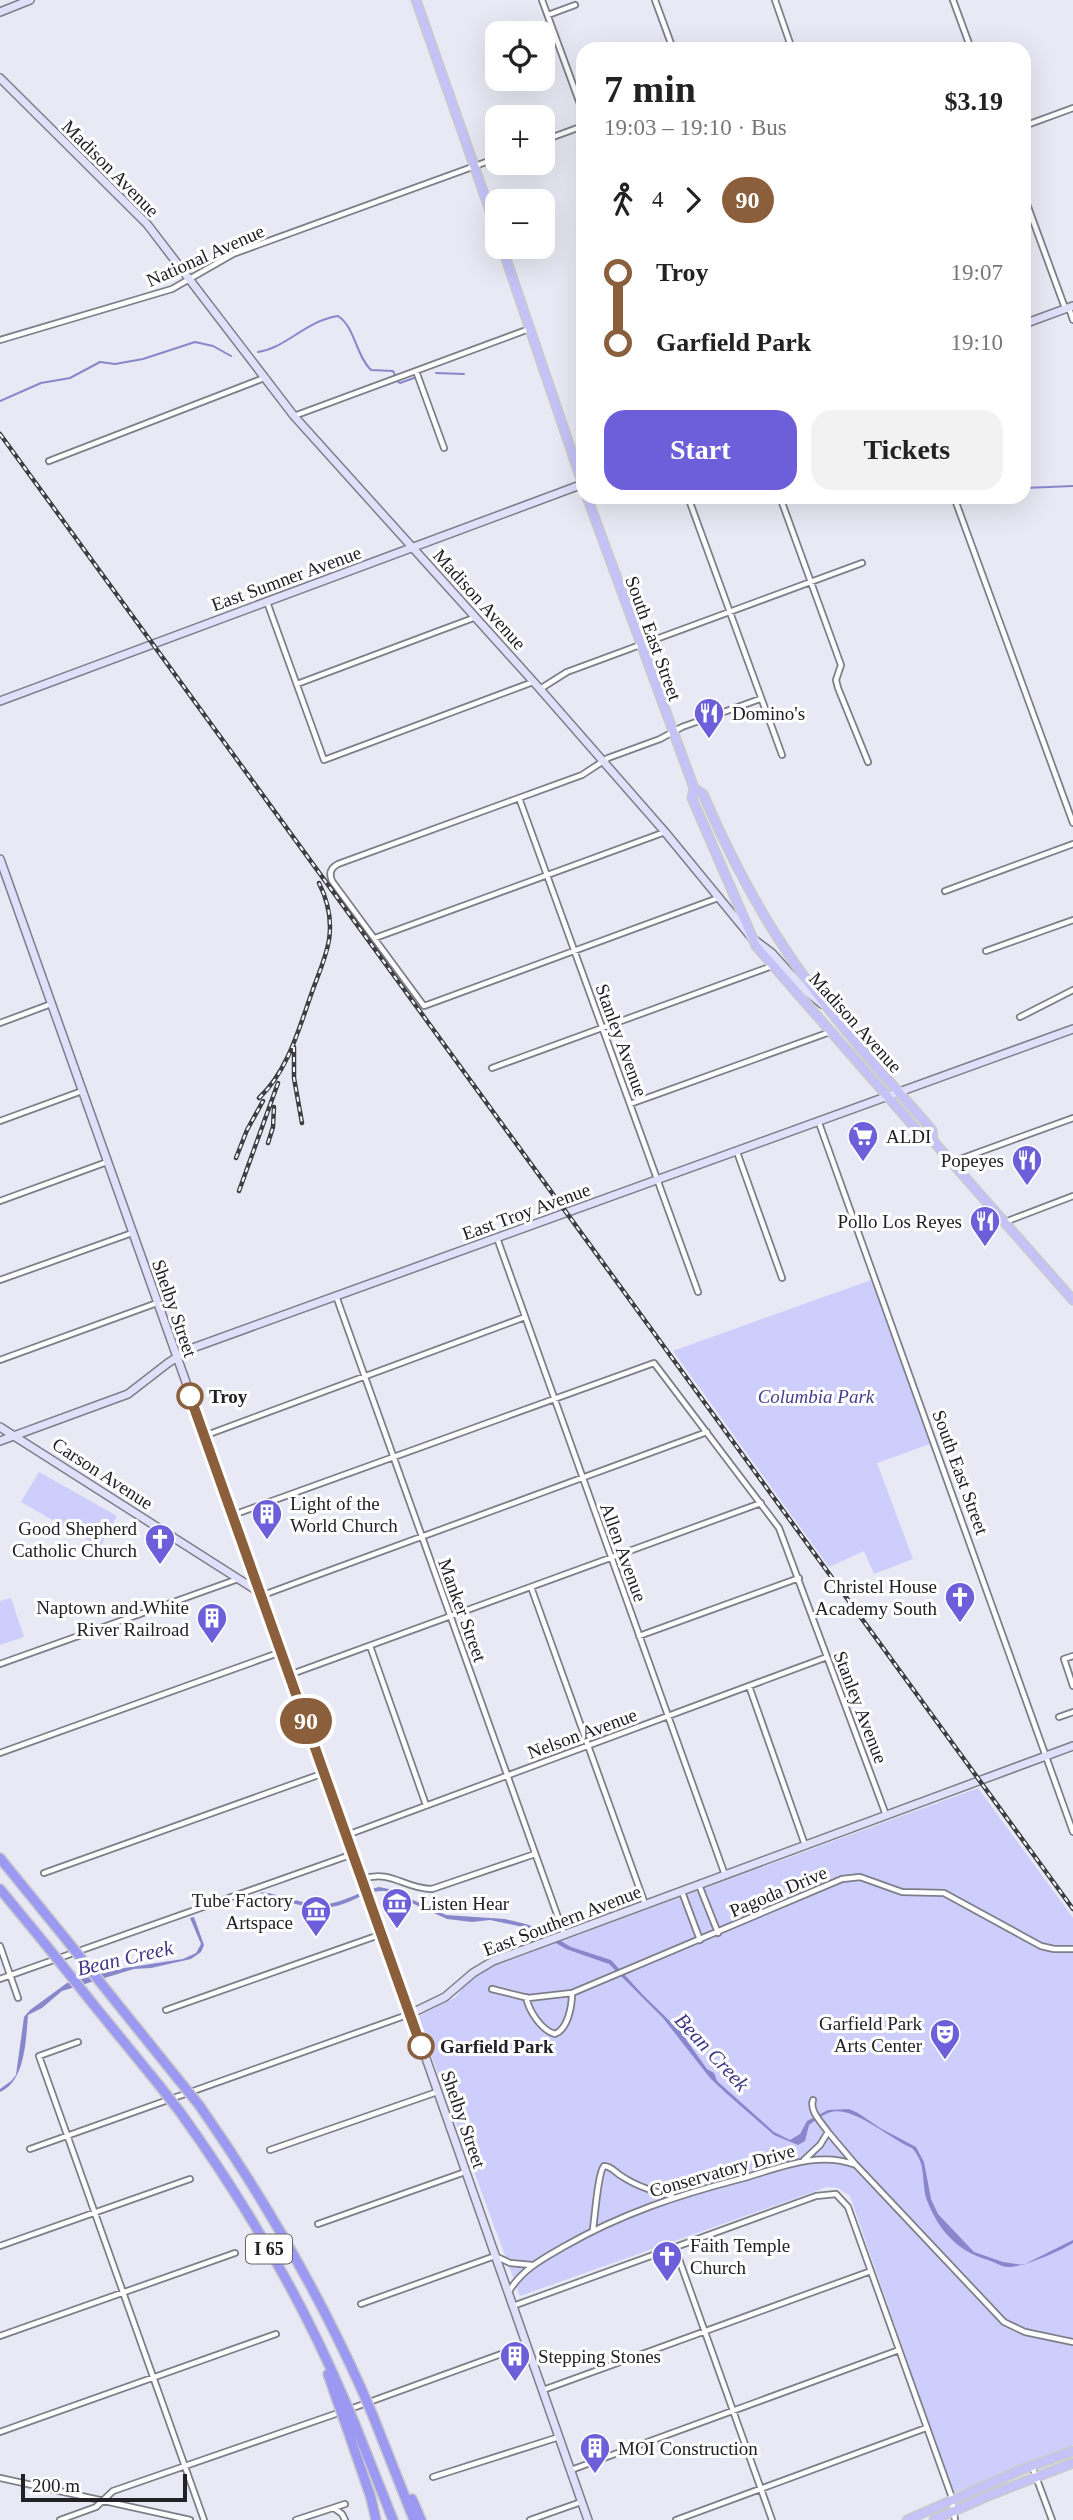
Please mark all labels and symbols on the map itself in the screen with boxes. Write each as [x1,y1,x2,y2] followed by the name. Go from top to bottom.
[58,116,163,221] street label: Madison Avenue
[143,220,267,291] street label: National Avenue
[208,542,364,615] street label: East Sumner Avenue
[429,545,530,654] street label: Madison Avenue
[621,573,686,704] street label: South East Street
[692,696,726,740] restaurant icon: Domino's
[732,703,805,724] place label: Domino's
[805,968,906,1077] street label: Madison Avenue
[591,981,652,1099] street label: Stanley Avenue
[846,1119,880,1163] supermarket icon: ALDI
[886,1126,931,1147] place label: ALDI
[1010,1143,1044,1187] restaurant icon: Popeyes
[941,1150,1004,1171] place label: Popeyes
[459,1179,593,1244] street label: East Troy Avenue
[968,1204,1002,1248] restaurant icon: Pollo Los Reyes
[837,1211,962,1232] place label: Pollo Los Reyes
[148,1257,201,1360] street label: Shelby Street
[177,1383,203,1409] marker: Troy
[209,1386,248,1407] place label: Troy
[758,1386,875,1407] park label: Columbia Park
[928,1407,993,1538] street label: South East Street
[49,1433,157,1514] street label: Carson Avenue
[290,1493,398,1536] place label: Light of the World Church
[250,1497,284,1541] building icon: Light of the World Church
[596,1500,651,1604] street label: Allen Avenue
[12,1518,137,1561] place label: Good Shepherd Catholic Church
[143,1522,177,1566] church icon: Good Shepherd Catholic Church
[434,1556,491,1665] street label: Manker Street
[815,1576,937,1619] place label: Christel House Academy South
[943,1580,977,1624] church icon: Christel House Academy South
[36,1597,189,1640] place label: Naptown and White River Railroad
[195,1601,229,1645] building icon: Naptown and White River Railroad
[830,1648,892,1766] street label: Stanley Avenue
[274,1698,338,1744] line badge: 90
[524,1704,640,1763] street label: Nelson Avenue
[726,1861,830,1921] street label: Pagoda Drive
[480,1881,644,1960] street label: East Southern Avenue
[380,1886,414,1930] museum icon: Listen Hear
[192,1890,293,1933] place label: Tube Factory Artspace
[420,1893,510,1914] place label: Listen Hear
[299,1894,333,1938] museum icon: Tube Factory Artspace
[75,1935,176,1981] water label: Bean Creek
[670,2008,755,2096] water label: Bean Creek
[819,2013,923,2056] place label: Garfield Park Arts Center
[928,2017,962,2061] theatre icon: Garfield Park Arts Center
[408,2033,434,2059] marker: Garfield Park
[440,2036,554,2057] place label: Garfield Park
[437,2068,490,2171] street label: Shelby Street
[647,2140,797,2201] street label: Conservatory Drive
[246,2234,292,2264] road number: I 65
[690,2235,790,2278] place label: Faith Temple Church
[650,2239,684,2283] church icon: Faith Temple Church
[498,2339,532,2383] building icon: Stepping Stones
[538,2346,661,2367] place label: Stepping Stones
[578,2431,612,2475] building icon: MOI Construction
[618,2438,758,2459] place label: MOI Construction
[21,2471,187,2503] scale bar

